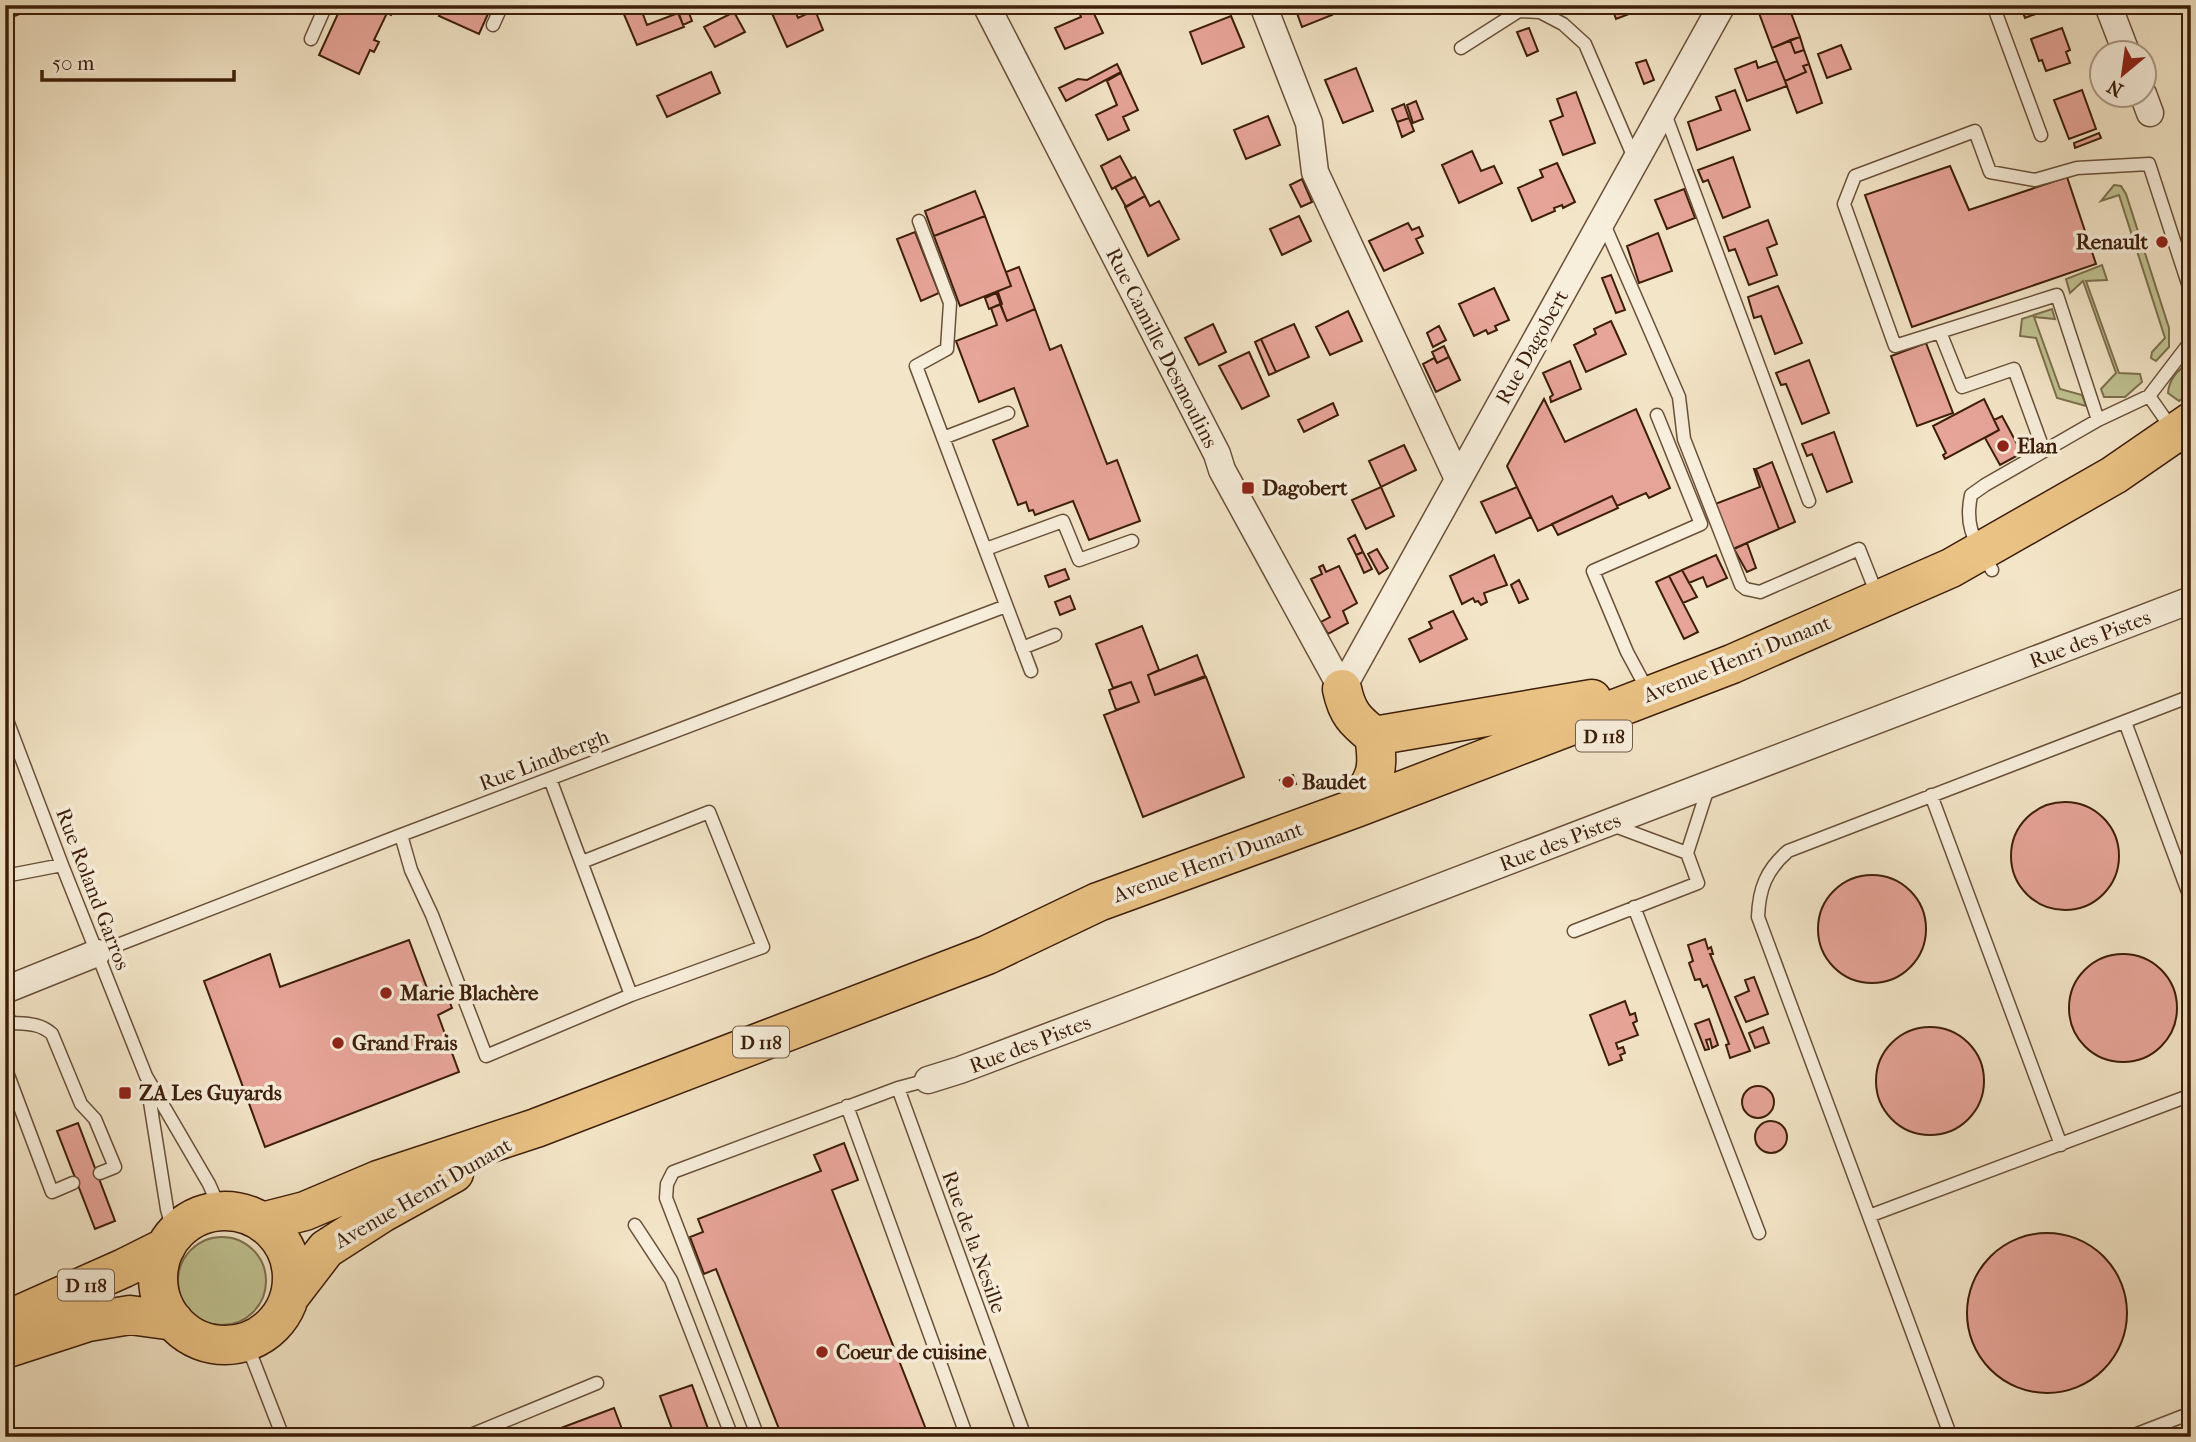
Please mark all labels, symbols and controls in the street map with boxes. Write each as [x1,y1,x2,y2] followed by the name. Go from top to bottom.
[42,38,234,82] scale bar
[2088,38,2158,108] north arrow
[52,51,95,75] text: 50 m
[2103,75,2127,101] text: N
[2076,230,2148,254] place label: Renault
[2154,234,2170,250] marker: Renault
[1101,244,1223,452] street label: Rue Camille Desmoulins
[1491,285,1574,408] street label: Rue Dagobert
[2017,434,2058,458] place label: Elan
[1995,438,2011,454] marker: Elan
[1262,476,1348,500] place label: Dagobert
[1240,480,1256,496] marker: Dagobert
[2026,605,2154,673] street label: Rue des Pistes
[1639,610,1835,708] street label: Avenue Henri Dunant
[1576,720,1632,751] road number: D 118
[476,724,613,796] street label: Rue Lindbergh
[1302,770,1367,794] place label: Baudet
[1280,774,1296,790] marker: Baudet
[51,805,135,973] street label: Rue Roland Garros
[1496,808,1624,876] street label: Rue des Pistes
[1109,816,1307,908] street label: Avenue Henri Dunant
[399,981,539,1005] place label: Marie Blachère
[378,985,394,1001] marker: Marie Blachère
[966,1010,1094,1078] street label: Rue des Pistes
[733,1026,789,1058] road number: D 118
[352,1031,458,1055] place label: Grand Frais
[330,1035,346,1051] marker: Grand Frais
[139,1081,282,1105] place label: ZA Les Guyards
[117,1085,133,1101] marker: ZA Les Guyards
[329,1132,516,1254] street label: Avenue Henri Dunant
[937,1168,1011,1316] street label: Rue de la Nesille
[58,1270,114,1301] road number: D 118
[836,1340,987,1364] place label: Coeur de cuisine
[814,1344,830,1360] marker: Coeur de cuisine

